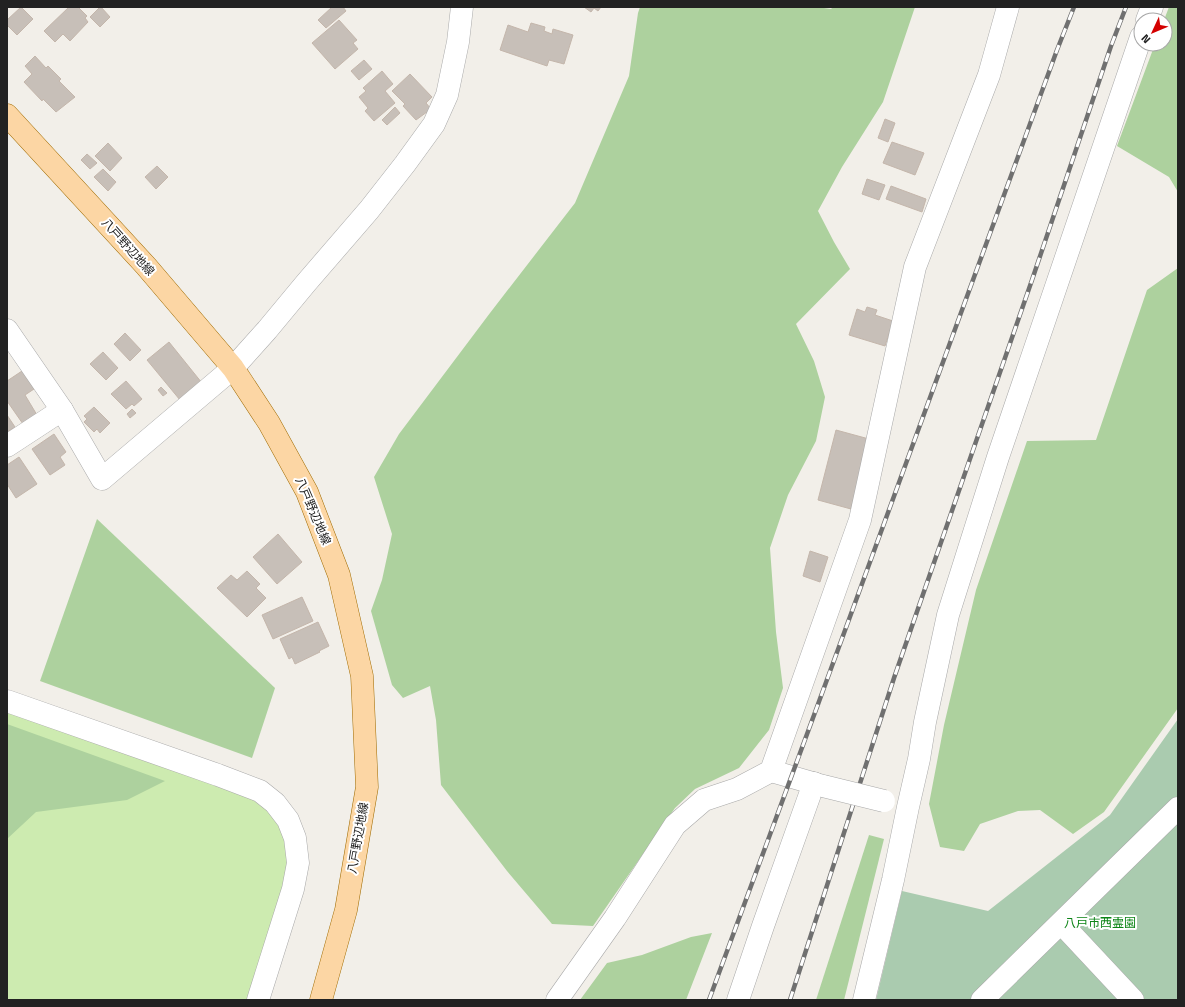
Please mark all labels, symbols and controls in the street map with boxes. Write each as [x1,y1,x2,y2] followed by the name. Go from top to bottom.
[1133,12,1173,52] north arrow
[1137,31,1154,47] text: N
[97,214,160,280] street label: 八戸野辺地線
[291,474,336,548] street label: 八戸野辺地線
[342,801,373,875] street label: 八戸野辺地線
[1064,913,1136,932] park label: 八戸市西霊園

